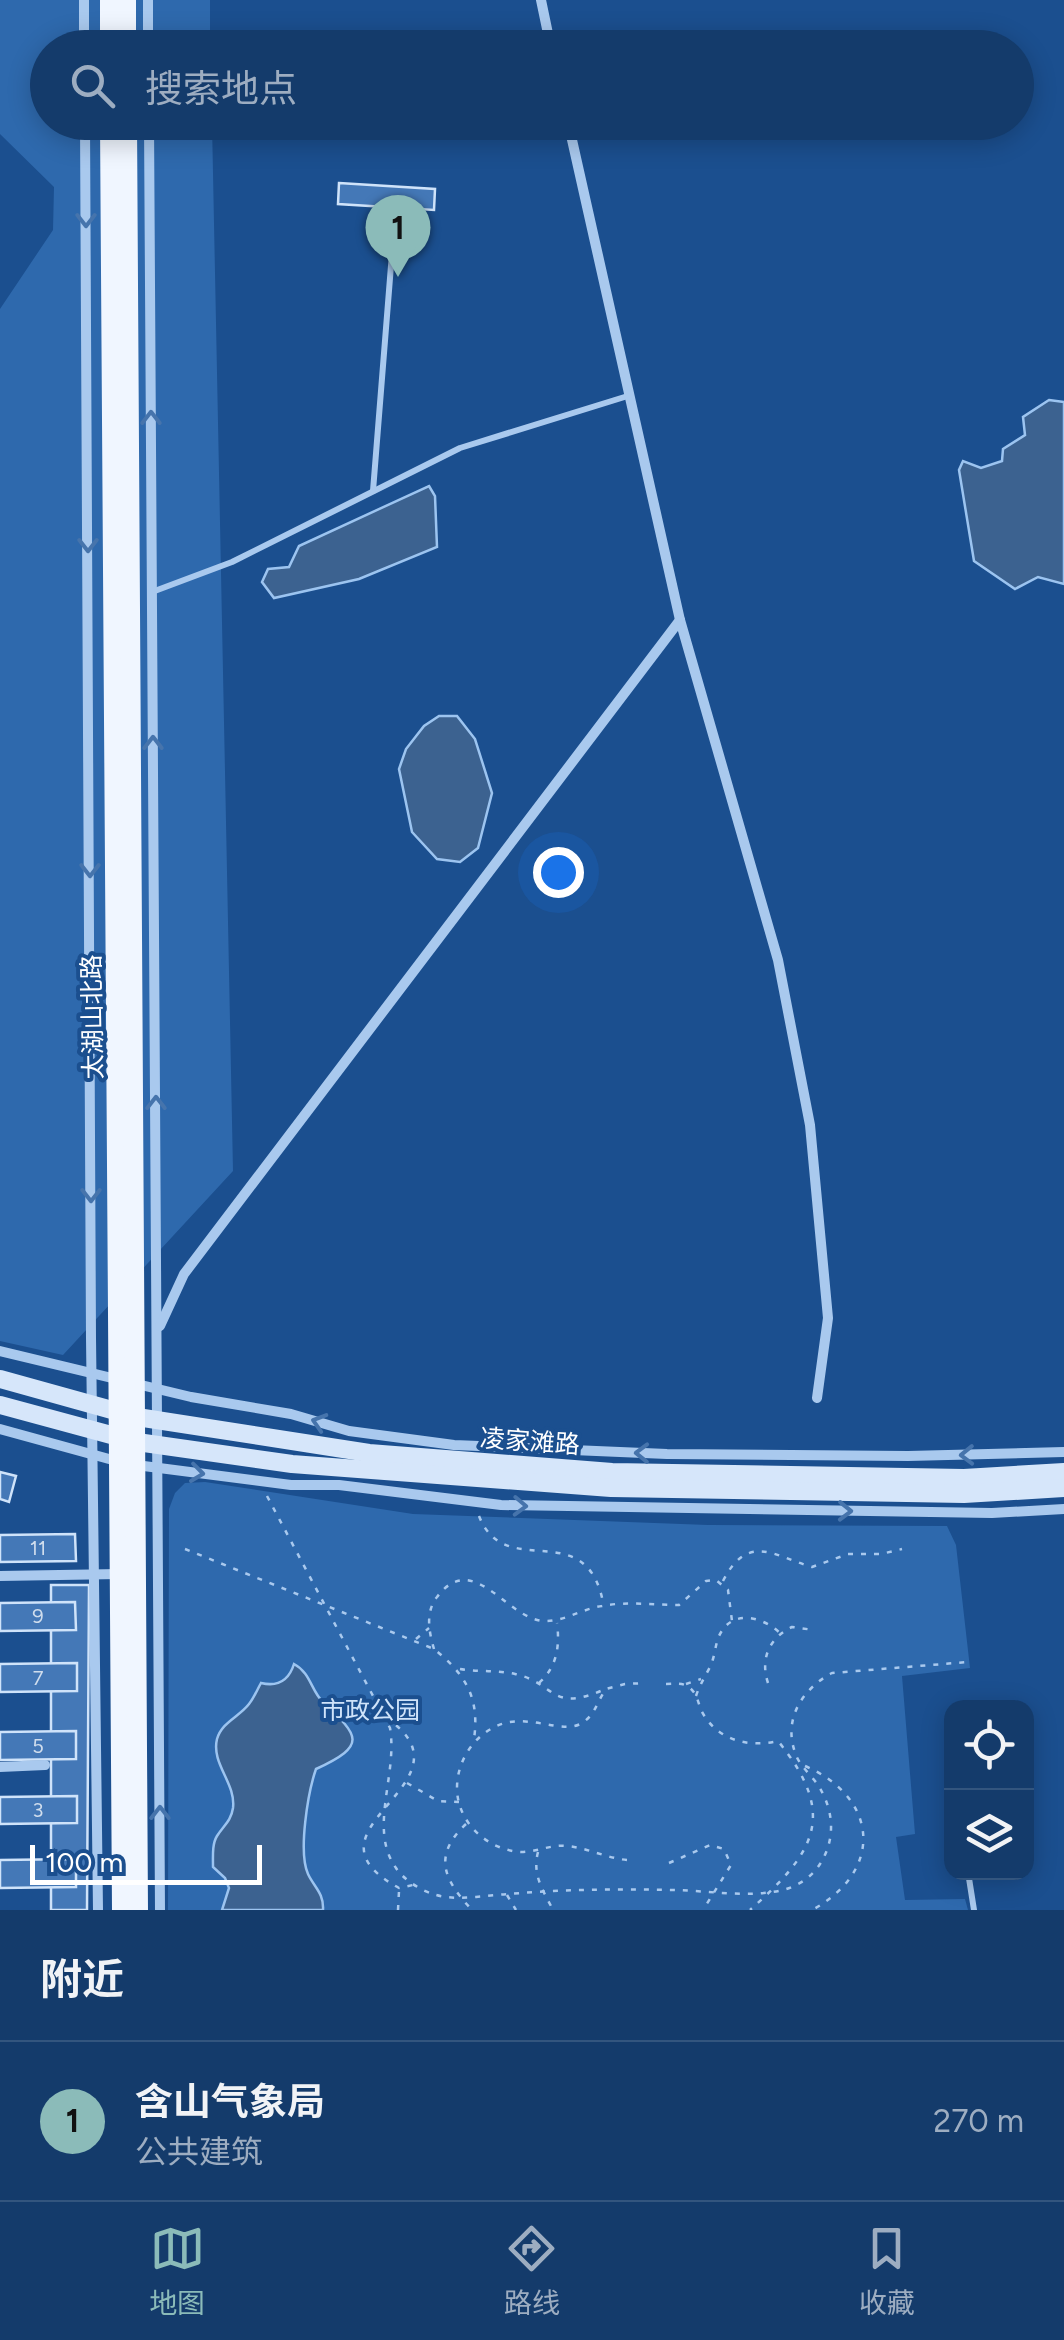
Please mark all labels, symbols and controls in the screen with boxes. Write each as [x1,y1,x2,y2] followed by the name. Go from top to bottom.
[30,30,1034,140] search box
[65,58,120,113] icon: search
[145,66,297,112] text: 搜索地点
[366,194,430,277] pin: 1
[75,212,96,228] one-way arrow
[140,409,162,424] one-way arrow
[77,538,99,553] one-way arrow
[142,734,164,750] one-way arrow
[533,847,584,898] your location
[79,862,101,878] one-way arrow
[76,954,108,1080] street label: 太湖山北路
[145,1094,166,1110] one-way arrow
[80,1188,102,1203] one-way arrow
[311,1413,328,1434] one-way arrow
[479,1423,581,1459] street label: 凌家滩路
[633,1442,648,1464] one-way arrow
[958,1444,974,1465] one-way arrow
[189,1461,206,1482] one-way arrow
[513,1495,529,1516] one-way arrow
[838,1501,854,1522] one-way arrow
[30,1536,46,1560] house number: 11
[32,1604,44,1628] house number: 9
[33,1666,44,1690] house number: 7
[320,1695,420,1725] park label: 市政公园
[944,1700,1034,1880] map controls
[944,1700,1034,1790] button: locate
[32,1734,44,1758] house number: 5
[944,1790,1034,1880] button: layers
[33,1798,43,1822] house number: 3
[149,1804,171,1820] one-way arrow
[30,1840,262,1884] scale bar
[45,1845,123,1879] text: 100 m
[40,1954,124,2005] text: 附近
[135,2079,325,2125] text: 含山气象局
[66,2102,79,2140] text: 1
[933,2102,1024,2140] text: 270 m
[135,2133,263,2171] text: 公共建筑
[149,2221,205,2321] tab: 地图
[504,2221,560,2321] tab: 路线
[859,2221,915,2321] tab: 收藏

